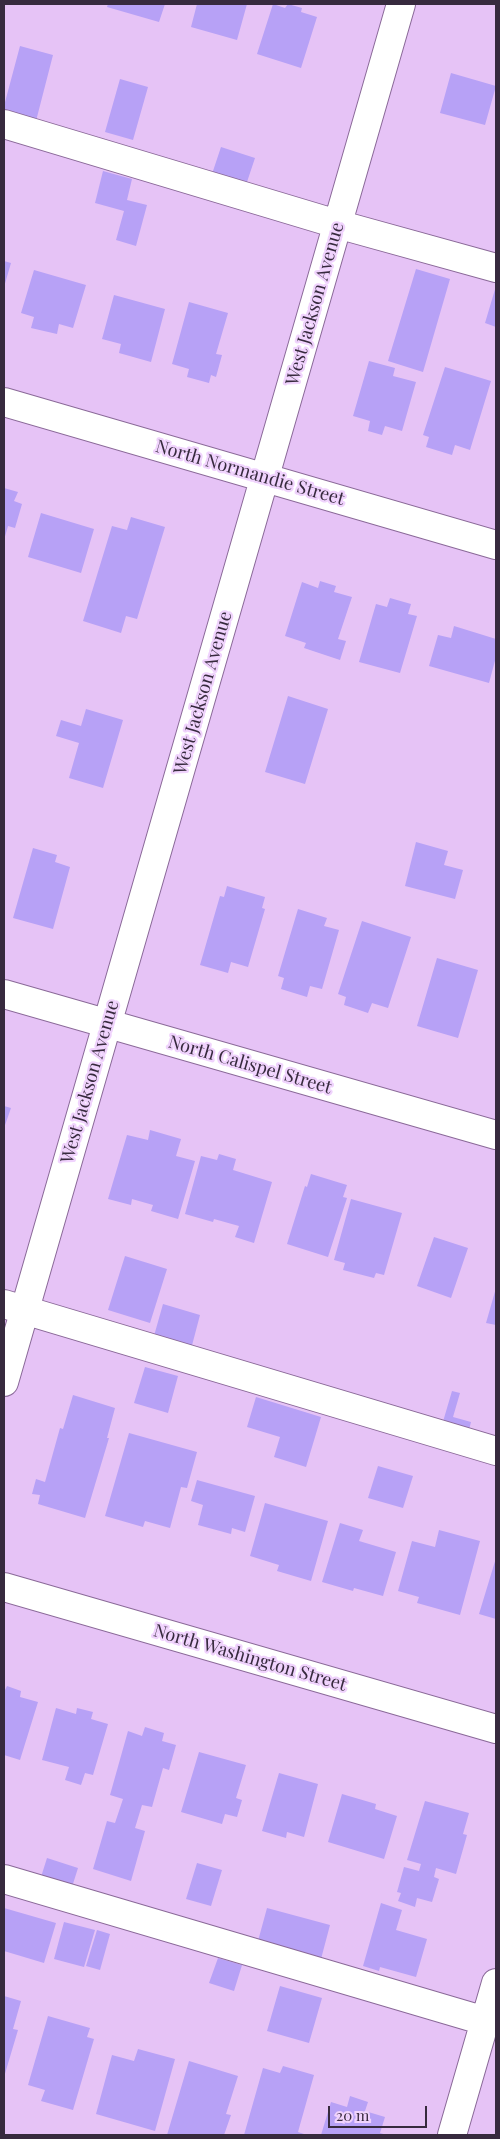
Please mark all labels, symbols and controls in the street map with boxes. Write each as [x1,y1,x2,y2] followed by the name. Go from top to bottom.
[281,220,349,388] street label: West Jackson Avenue
[153,436,347,510] street label: North Normandie Street
[169,609,237,777] street label: West Jackson Avenue
[56,998,124,1166] street label: West Jackson Avenue
[166,1031,334,1099] street label: North Calispel Street
[151,1620,349,1696] street label: North Washington Street
[330,2096,429,2128] scale bar
[336,2105,369,2125] text: 20 m

